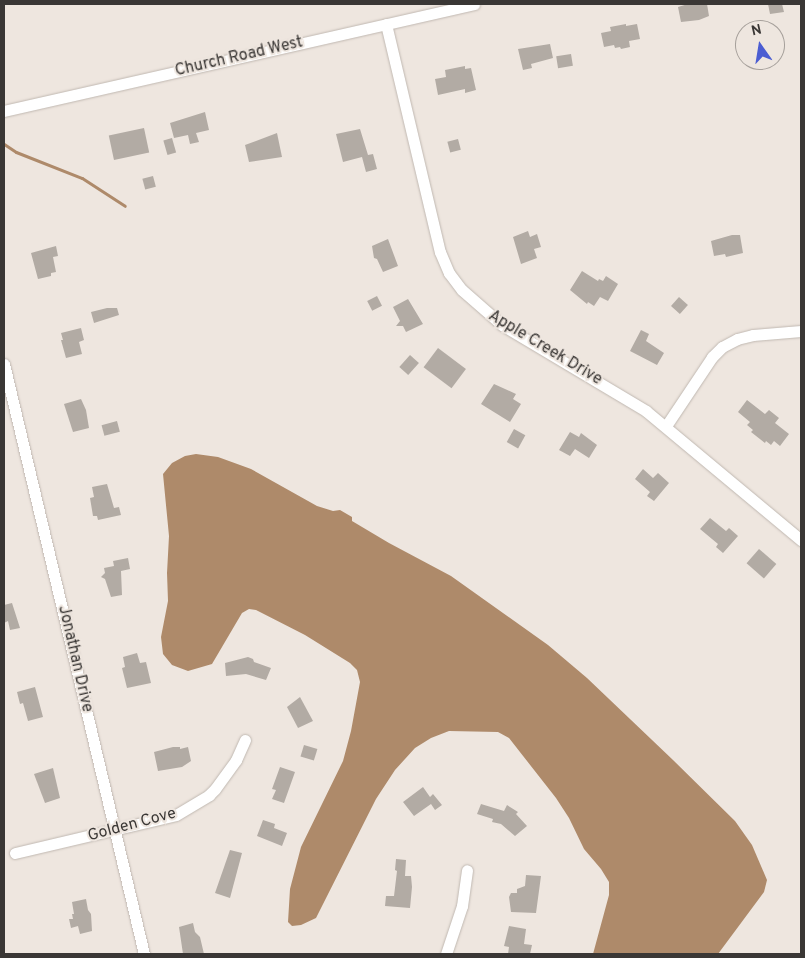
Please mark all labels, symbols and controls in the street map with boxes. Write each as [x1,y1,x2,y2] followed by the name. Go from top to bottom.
[735,20,785,70] north arrow
[750,21,764,40] text: N
[173,33,305,81] street label: Church Road West
[485,306,605,390] street label: Apple Creek Drive
[53,604,97,714] street label: Jonathan Drive
[86,804,178,846] street label: Golden Cove

